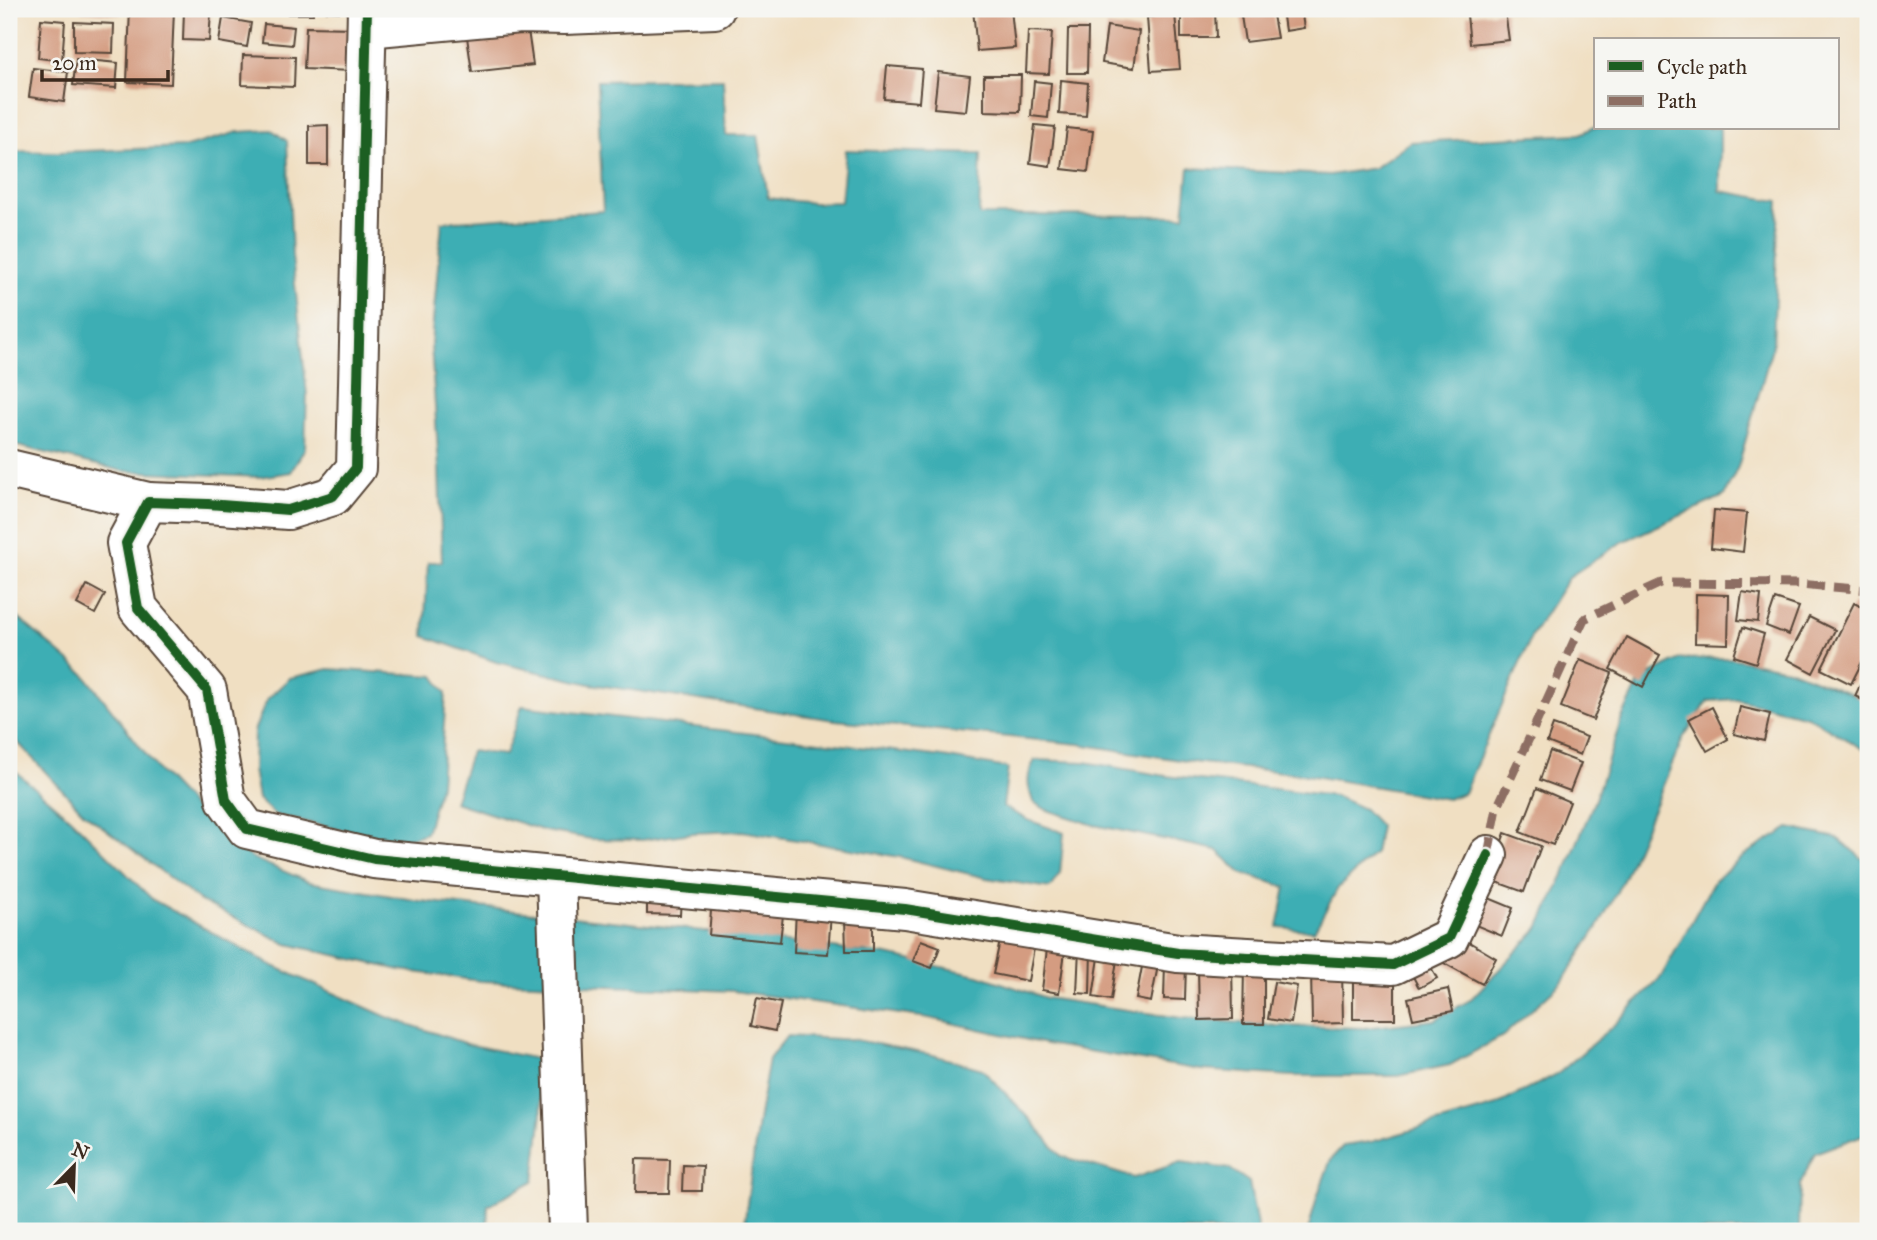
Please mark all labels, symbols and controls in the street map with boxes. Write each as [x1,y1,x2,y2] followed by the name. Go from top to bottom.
[42,38,168,82] scale bar
[1594,38,1839,130] legend
[52,50,97,76] text: 20 m
[1657,54,1748,80] text: Cycle path
[1657,88,1697,114] text: Path
[38,1132,108,1202] north arrow
[69,1137,92,1165] text: N

